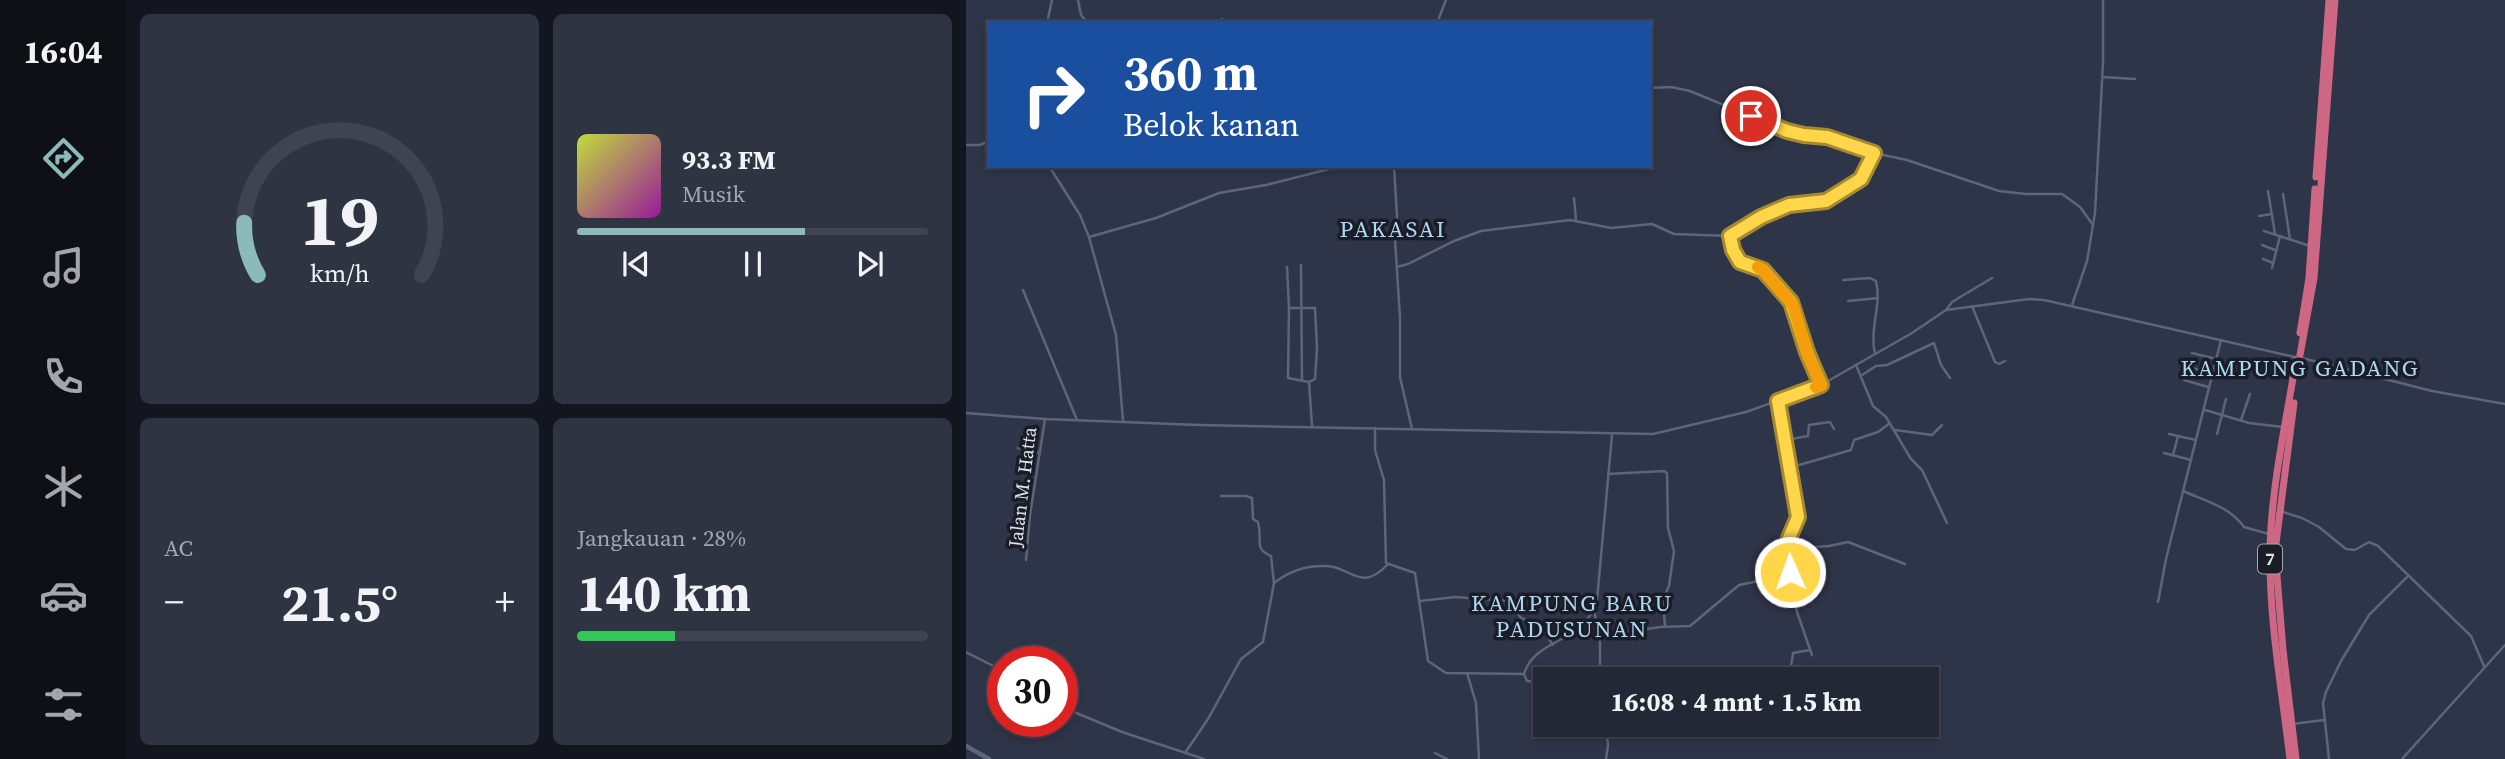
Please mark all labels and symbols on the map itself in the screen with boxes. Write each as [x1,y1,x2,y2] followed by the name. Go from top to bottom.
[1721,86,1781,146] pin
[1340,213,1446,245] district label: PAKASAI
[2180,352,2420,384] district label: KAMPUNG GADANG
[1002,425,1042,550] street label: Jalan M. Hatta
[1753,535,1827,609] position arrow
[2258,544,2282,574] road number: 7
[1471,587,1673,645] district label: KAMPUNG BARU PADUSUNAN
[987,646,1078,737] speed limit sign: 30

